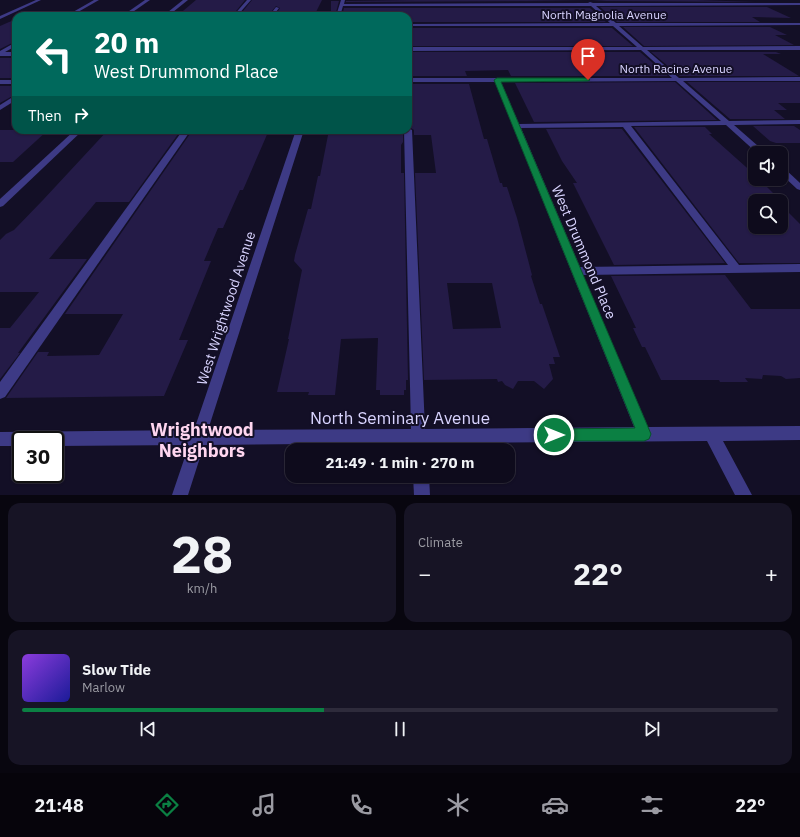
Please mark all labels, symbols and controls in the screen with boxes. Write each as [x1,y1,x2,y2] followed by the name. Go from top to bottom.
[541,7,667,22] street label: North Magnolia Avenue
[94,24,159,61] text: 20 m
[28,28,80,80] icon: left
[571,39,605,80] pin
[577,45,599,67] icon: arrive
[94,60,278,83] text: West Drummond Place
[620,61,733,76] street label: North Racine Avenue
[70,104,92,126] icon: right
[28,106,62,125] text: Then
[748,146,788,234] map controls
[748,146,788,186] button: sound
[548,182,620,322] street label: West Drummond Place
[748,194,788,234] button: search
[193,229,259,387] street label: West Wrightwood Avenue
[310,407,490,429] street label: North Seminary Avenue
[533,414,575,456] position arrow
[150,418,254,462] district label: Wrightwood Neighbors
[12,431,64,483] speed limit sign: 30
[326,453,474,472] text: 21:49 · 1 min · 270 m
[171,520,233,587] text: 28
[418,534,463,551] text: Climate
[573,554,623,593] text: 22°
[418,559,431,588] text: −
[765,559,778,588] text: +
[187,580,217,597] text: km/h
[82,660,151,679] text: Slow Tide
[82,679,125,696] text: Marlow
[137,718,159,740] icon: previous
[389,718,411,740] icon: pause
[641,718,663,740] icon: next
[153,791,181,819] icon: directions
[250,791,278,819] icon: music
[347,791,375,819] icon: phone
[444,791,472,819] icon: climate
[541,791,569,819] icon: car
[638,791,666,819] icon: filters
[35,794,84,817] text: 21:48
[735,794,765,817] text: 22°

